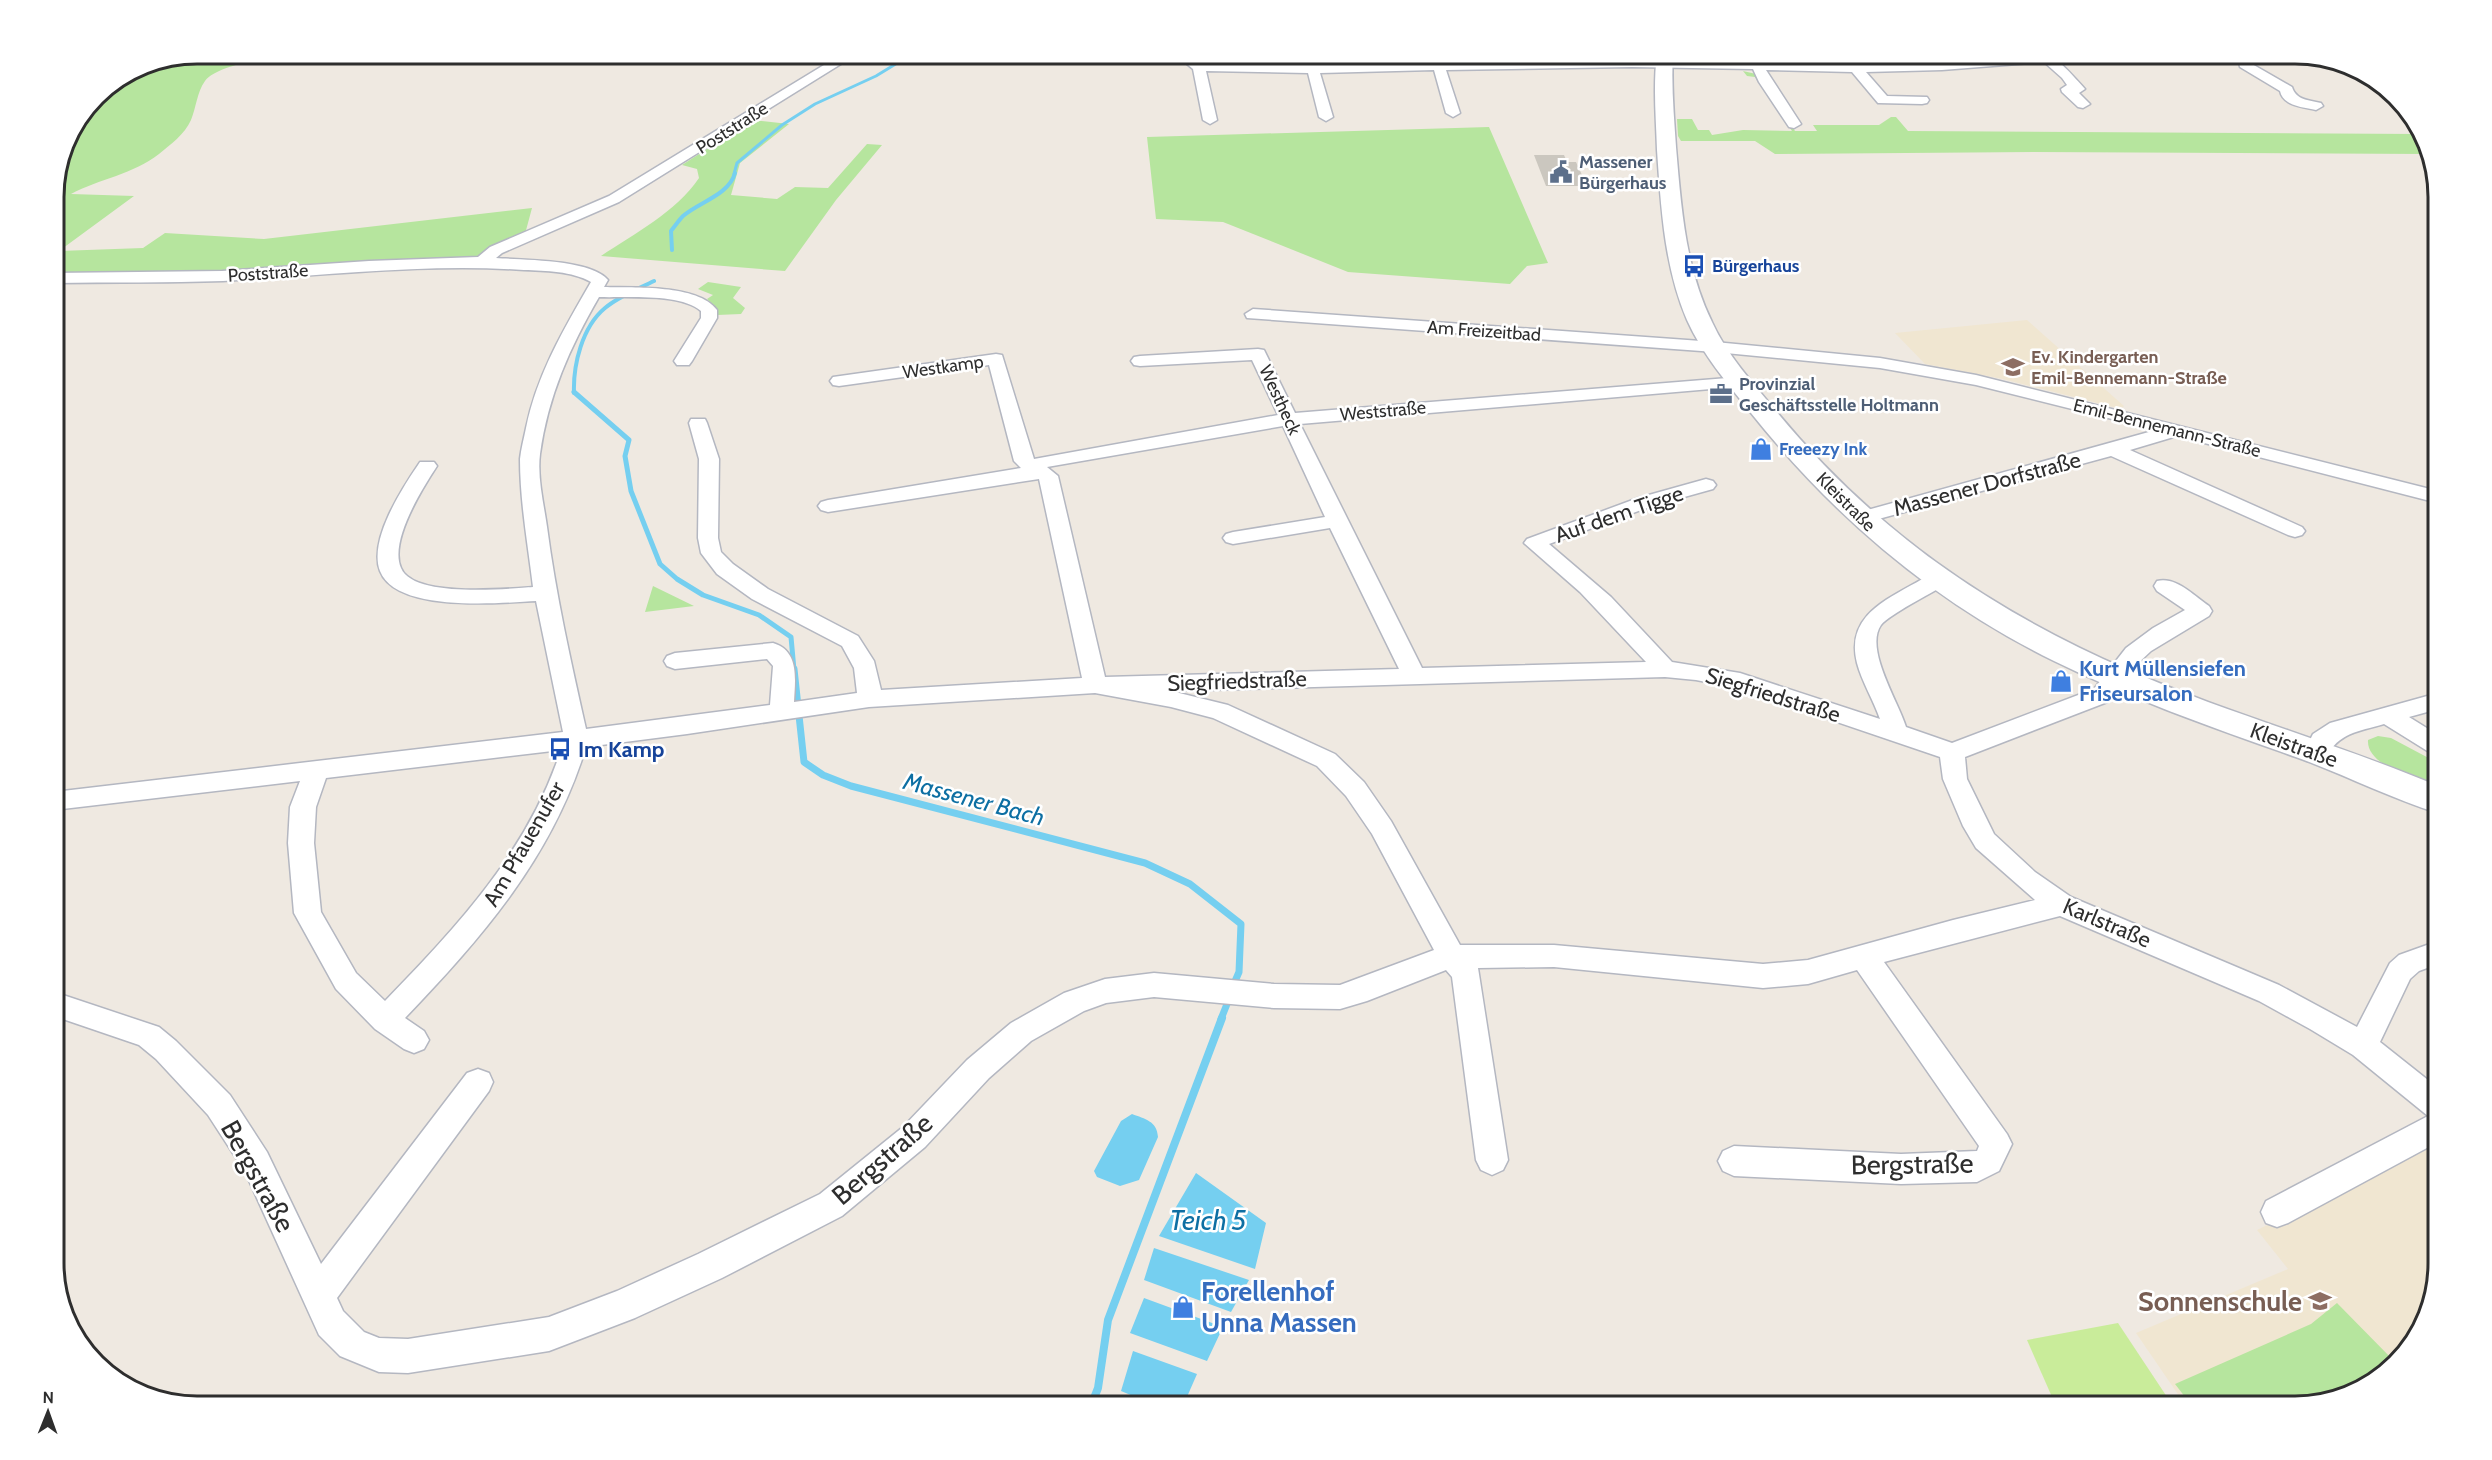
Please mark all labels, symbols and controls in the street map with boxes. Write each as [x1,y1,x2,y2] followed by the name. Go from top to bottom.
[692,97,772,159] street label: Poststraße
[1579,151,1667,194] place label: Massener Bürgerhaus
[1548,159,1574,185] public building icon: Massener Bürgerhaus
[1681,253,1707,279] bus stop icon: Bürgerhaus
[1712,255,1800,277] place label: Bürgerhaus
[227,259,309,287] street label: Poststraße
[1426,316,1542,346] street label: Am Freizeitbad
[2031,346,2227,389] place label: Ev. Kindergarten Emil-Bennemann-Straße
[901,350,985,384] street label: Westkamp
[2000,354,2026,380] school or university icon: Ev. Kindergarten Emil-Bennemann-Straße
[1254,362,1306,439] street label: Westheck
[1739,373,1939,416] place label: Provinzial Geschäftsstelle Holtmann
[1708,381,1734,407] office icon: Provinzial Geschäftsstelle Holtmann
[2071,394,2263,462] street label: Emil-Bennemann-Straße
[1339,396,1427,426] street label: Weststraße
[1748,436,1774,462] shop icon: Freeezy Ink
[1779,438,1867,460] place label: Freeezy Ink
[1890,446,2084,522] street label: Massener Dorfstraße
[1812,468,1880,536] street label: Kleistraße
[1551,479,1687,549] street label: Auf dem Tigge
[2079,655,2246,707] place label: Kurt Müllensiefen Friseursalon
[1702,662,1844,728] street label: Siegfriedstraße
[1167,665,1307,697] street label: Siegfriedstraße
[2048,668,2074,694] shop icon: Kurt Müllensiefen Friseursalon
[2247,717,2341,773] street label: Kleistraße
[547,736,573,762] bus stop icon: Im Kamp
[578,736,664,763] place label: Im Kamp
[899,766,1048,832] water label: Massener Bach
[477,777,571,911] street label: Am Pfauenufer
[2059,892,2155,954] street label: Karlstraße
[825,1106,939,1212] street label: Bergstraße
[214,1114,302,1238] street label: Bergstraße
[1850,1146,1974,1182] street label: Bergstraße
[1169,1203,1247,1237] water label: Teich 5
[1201,1275,1357,1339] place label: Forellenhof Unna Massen
[2138,1285,2302,1318] place label: Sonnenschule
[2307,1288,2333,1314] school or university icon: Sonnenschule
[1170,1294,1196,1320] shop icon: Forellenhof Unna Massen
[18,1382,78,1442] north arrow
[42,1388,54,1407] text: N

